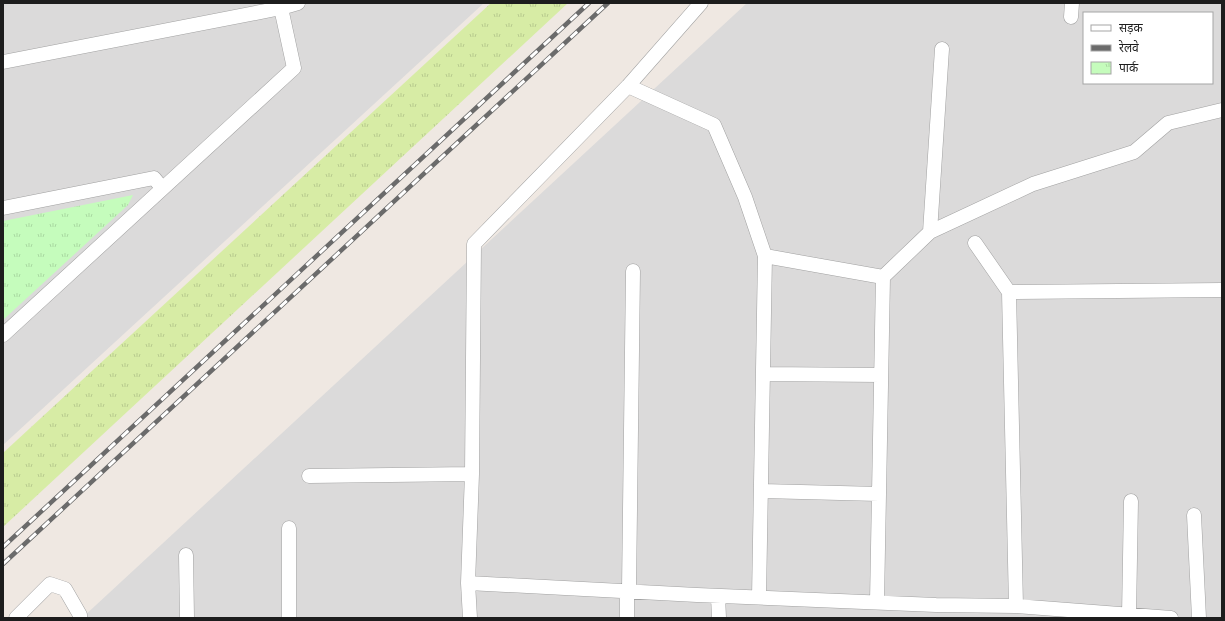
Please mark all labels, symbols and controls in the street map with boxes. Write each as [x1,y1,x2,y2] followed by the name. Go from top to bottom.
[1083,12,1213,84] legend
[1119,20,1144,35] text: सड़क
[1119,40,1139,55] text: रेलवे
[1119,60,1139,75] text: पार्क

